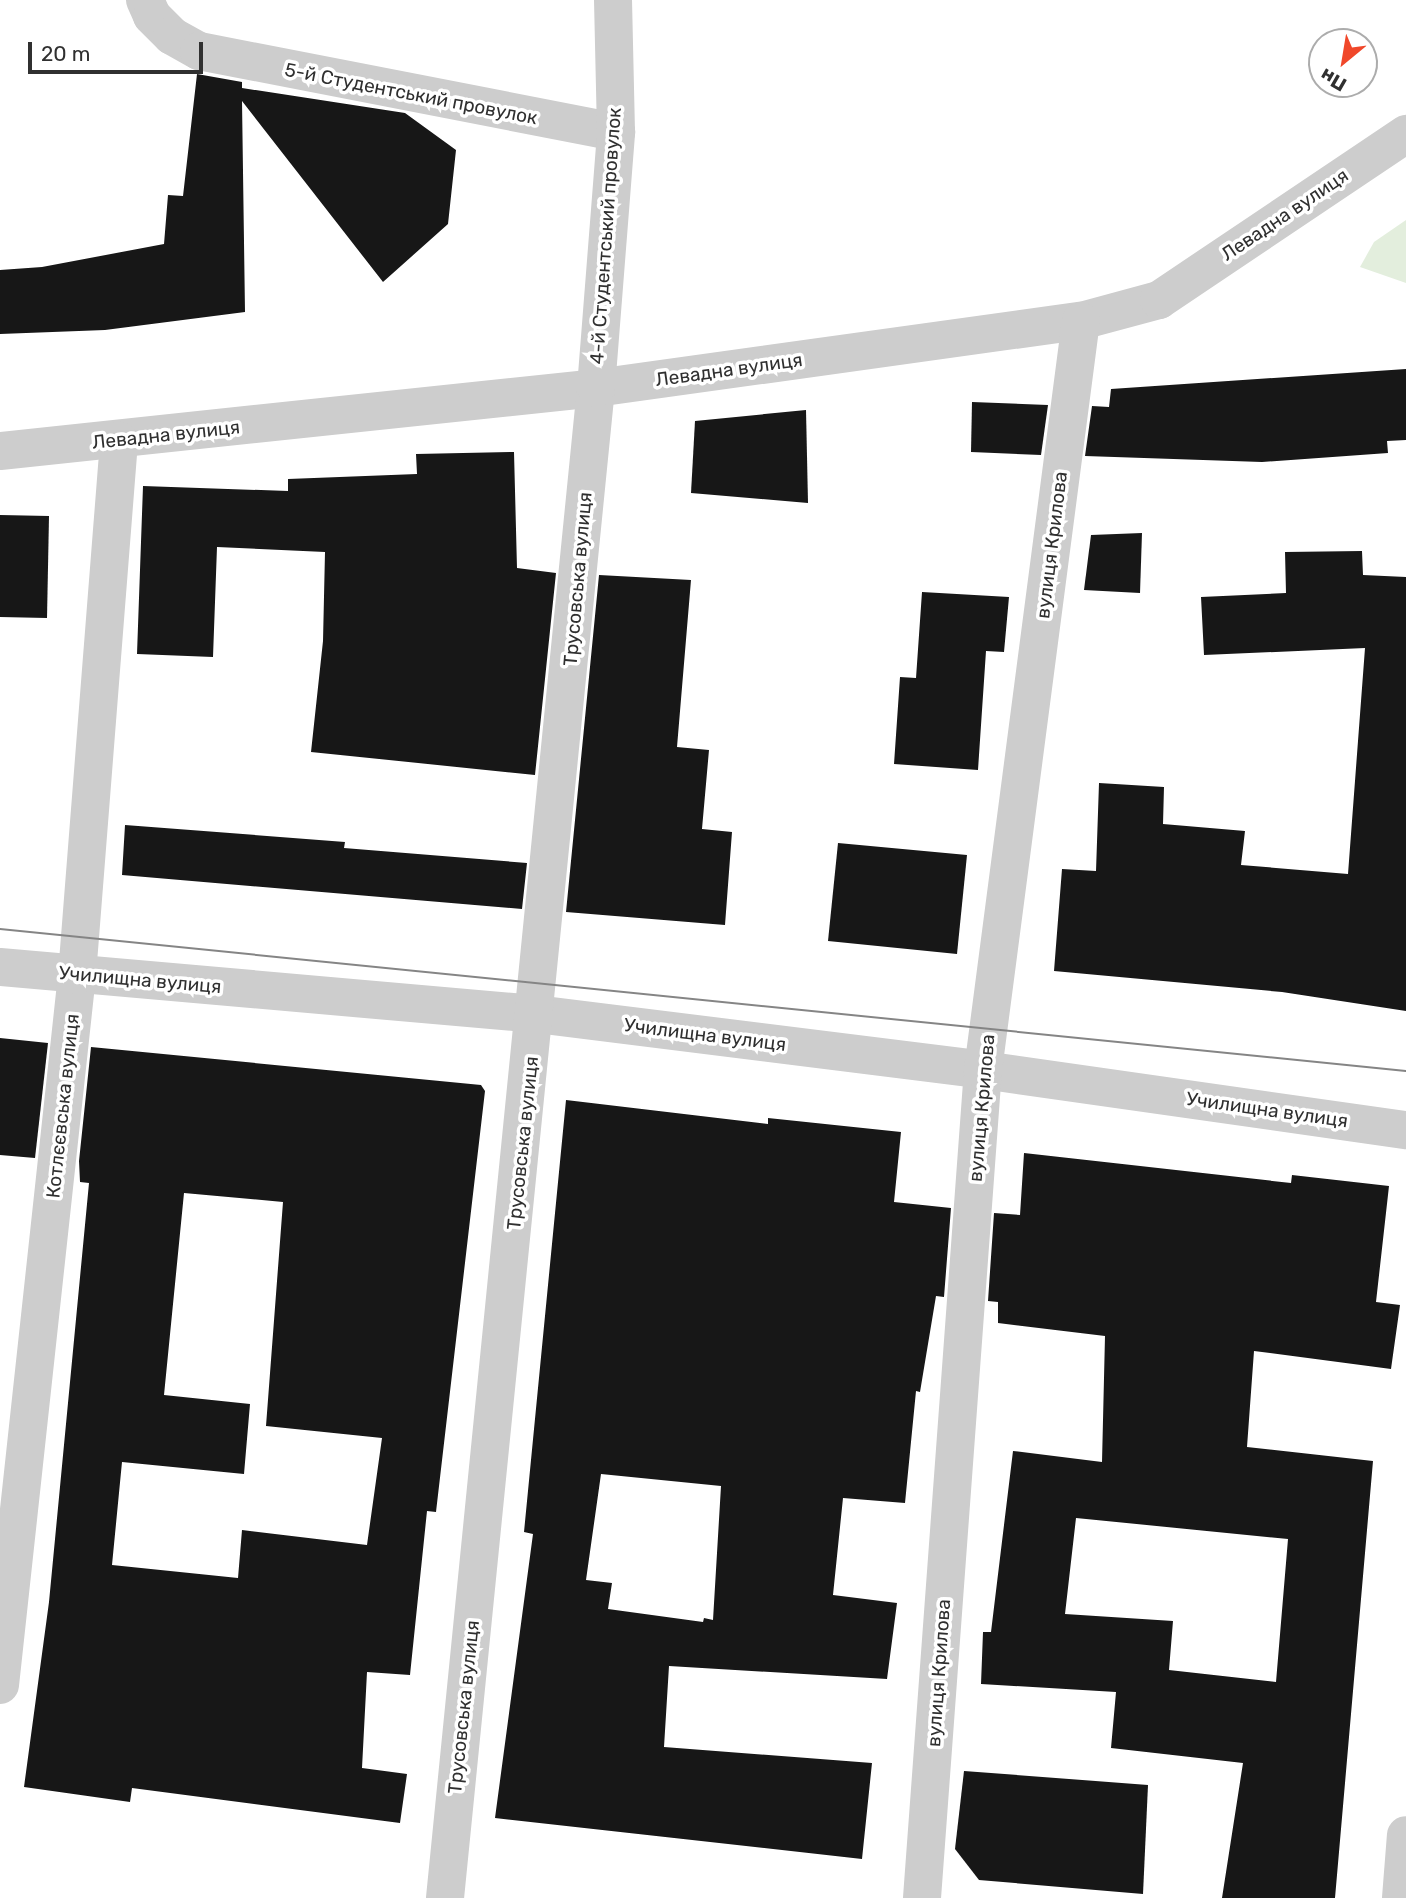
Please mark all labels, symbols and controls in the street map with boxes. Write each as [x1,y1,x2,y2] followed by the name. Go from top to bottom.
[32,28,206,72] scale bar
[1308,28,1378,98] north arrow
[41,41,90,66] text: 20 m
[283,58,539,130] street label: 5-й Студентський провулок
[1316,63,1350,96] text: Пн
[586,107,626,365] street label: 4-й Студентський провулок
[1217,164,1353,266] street label: Левадна вулиця
[654,348,804,392] street label: Левадна вулиця
[91,416,241,454] street label: Левадна вулиця
[1032,470,1072,620] street label: вулиця Крилова
[559,491,597,667] street label: Трусовська вулиця
[58,962,222,998] street label: Училищна вулиця
[42,1013,84,1199] street label: Котлєєвська вулиця
[623,1014,787,1056] street label: Училищна вулиця
[964,1033,1000,1183] street label: вулиця Крилова
[503,1055,543,1231] street label: Трусовська вулиця
[1185,1087,1349,1133] street label: Училищна вулиця
[922,1598,956,1748] street label: вулиця Крилова
[444,1619,484,1795] street label: Трусовська вулиця

